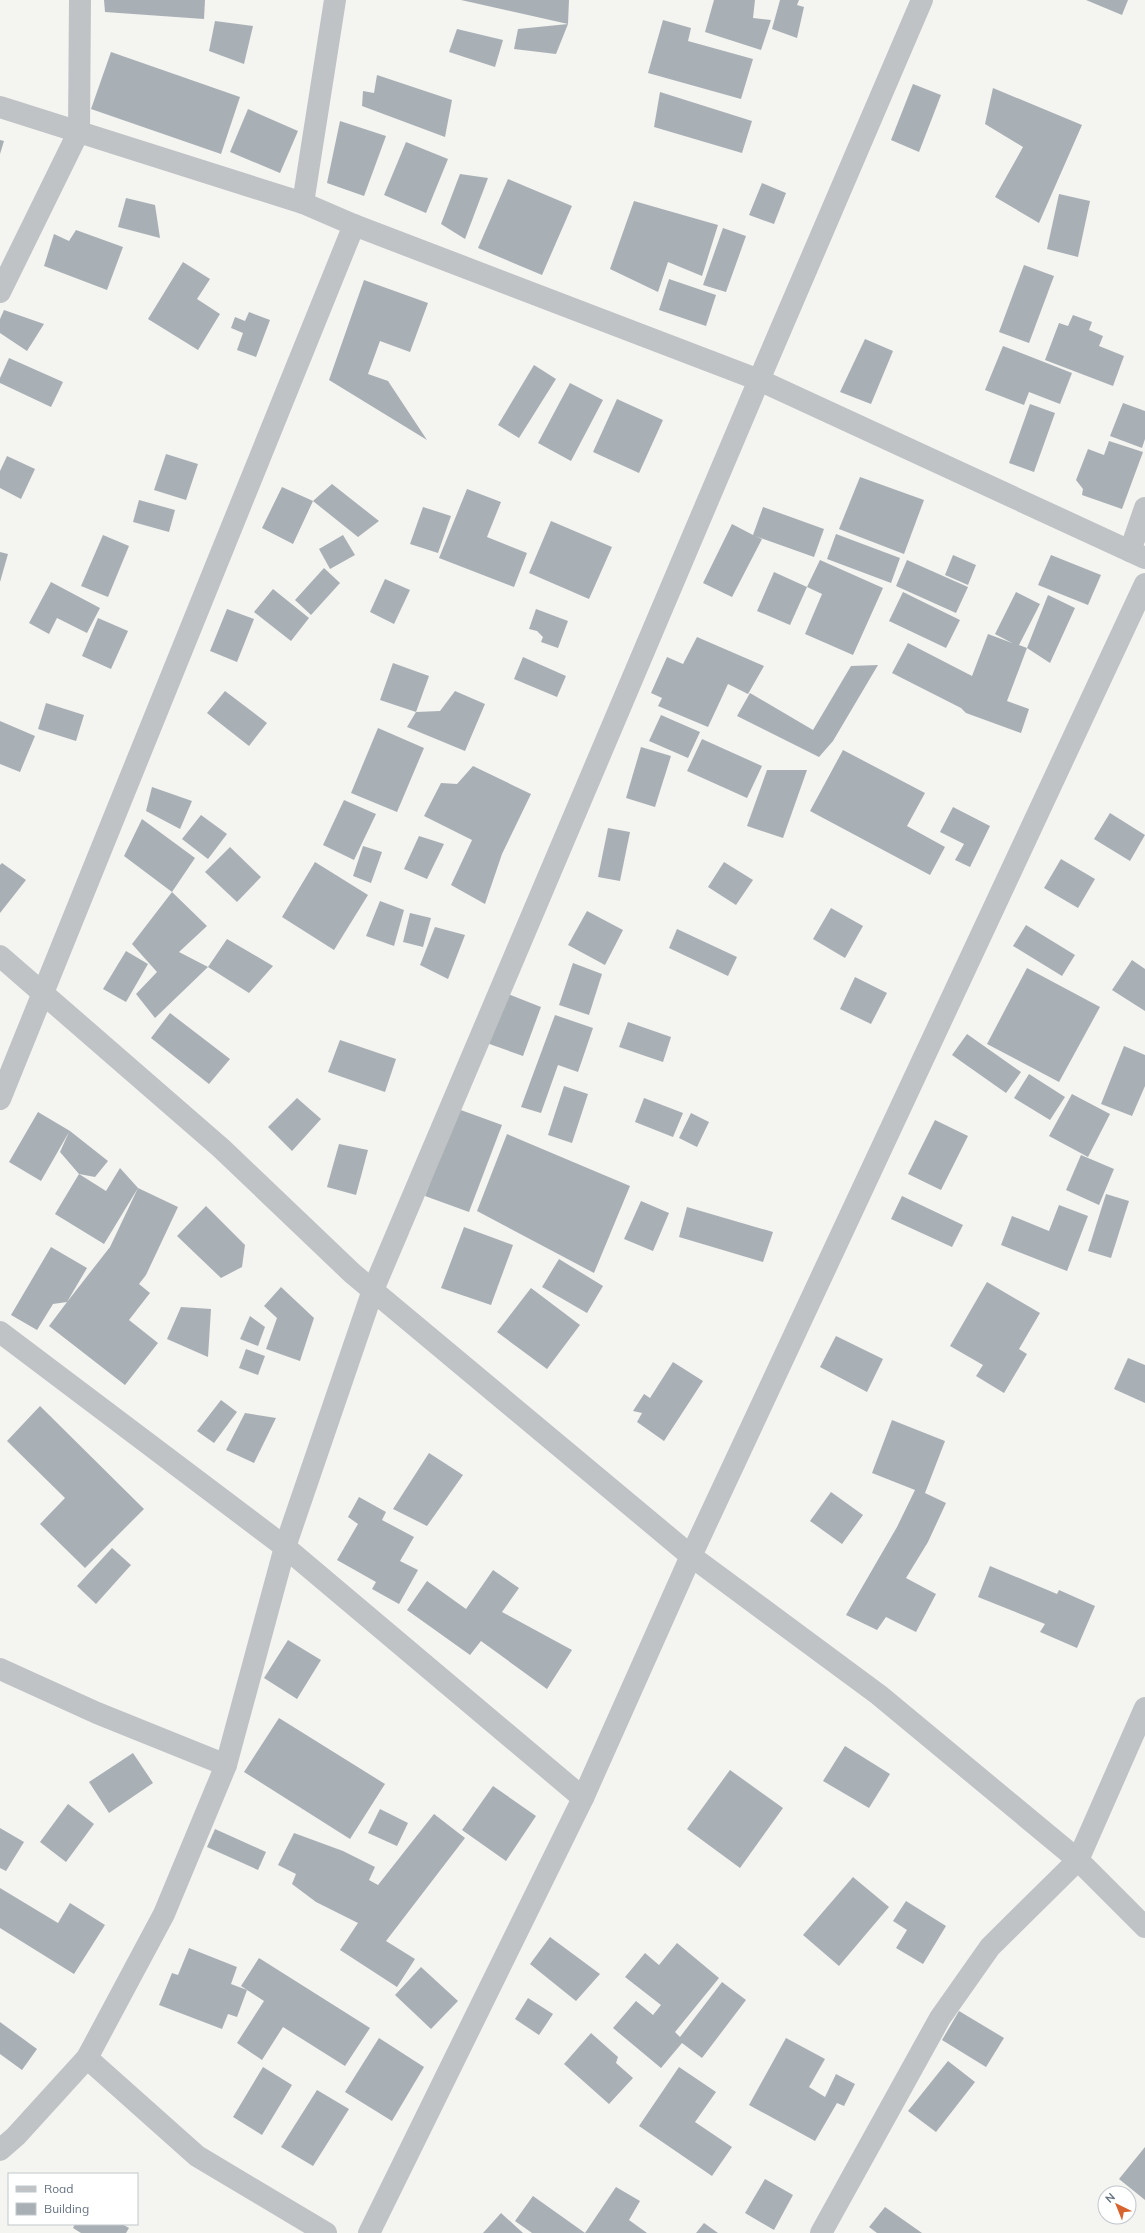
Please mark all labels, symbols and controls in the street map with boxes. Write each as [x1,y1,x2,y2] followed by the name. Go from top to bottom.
[8,2173,138,2225] legend
[44,2181,73,2196] text: Road
[1097,2185,1137,2225] north arrow
[1102,2190,1118,2206] text: N
[44,2201,89,2216] text: Building

